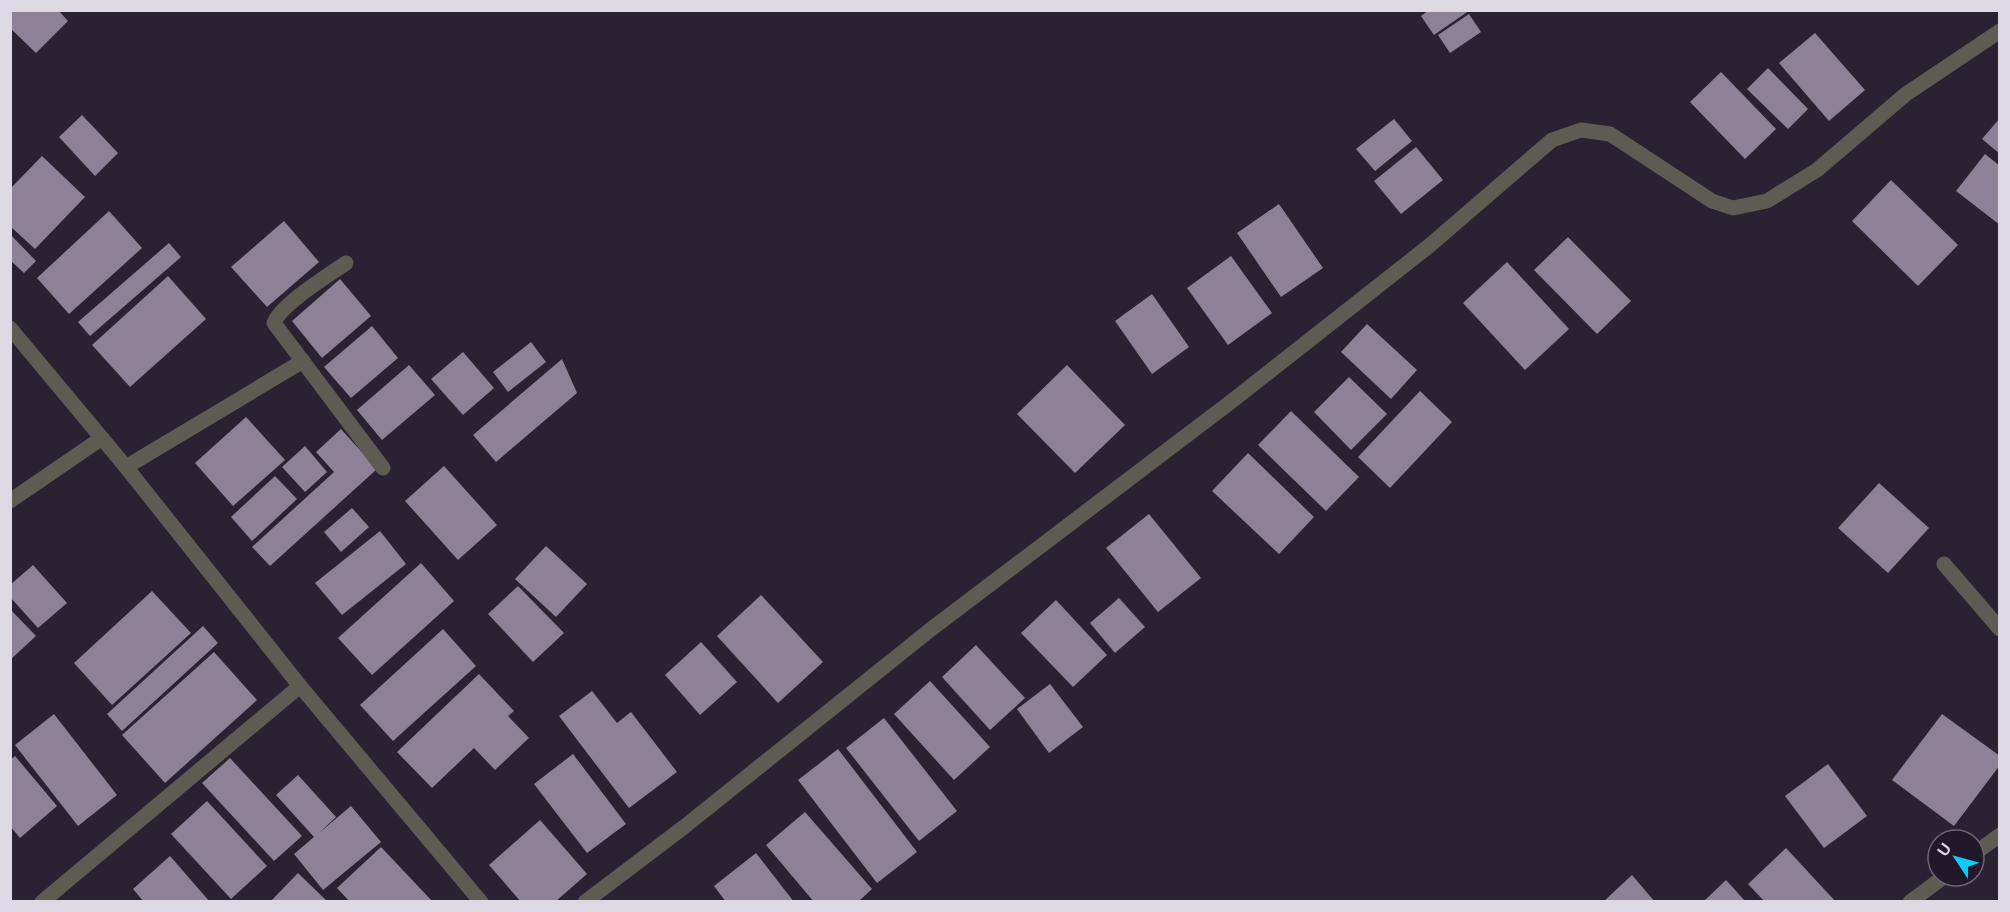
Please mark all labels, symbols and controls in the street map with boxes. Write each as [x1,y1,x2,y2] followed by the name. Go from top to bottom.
[1926,828,1986,888] north arrow
[1934,840,1955,859] text: U

